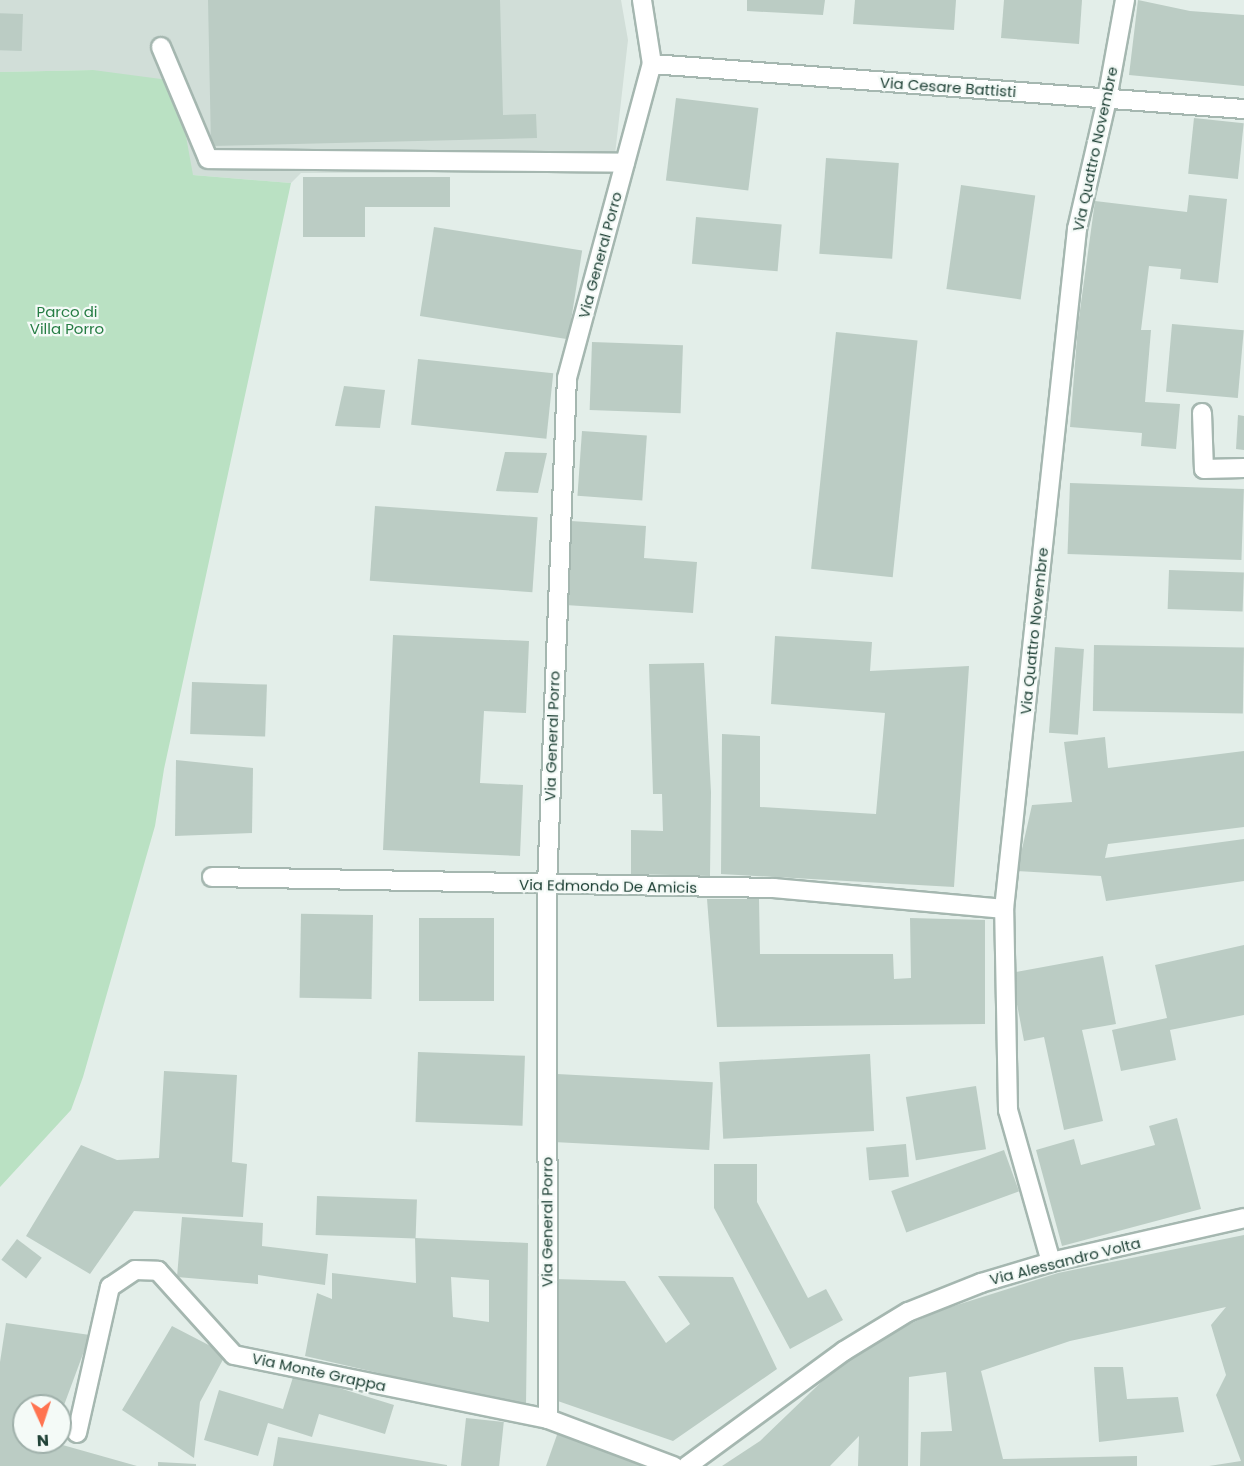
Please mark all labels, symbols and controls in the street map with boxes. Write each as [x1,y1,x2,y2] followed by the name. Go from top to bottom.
[1069,65,1121,233] street label: Via Quattro Novembre
[879,73,1017,101] street label: Via Cesare Battisti
[574,190,626,320] street label: Via General Porro
[30,302,104,337] park label: Parco di Villa Porro
[1016,547,1052,715] street label: Via Quattro Novembre
[541,671,563,801] street label: Via General Porro
[519,875,697,897] street label: Via Edmondo De Amicis
[538,1157,556,1287] street label: Via General Porro
[988,1234,1142,1288] street label: Via Alessandro Volta
[250,1349,388,1395] street label: Via Monte Grappa
[12,1394,72,1454] north arrow
[36,1429,49,1452] text: N

